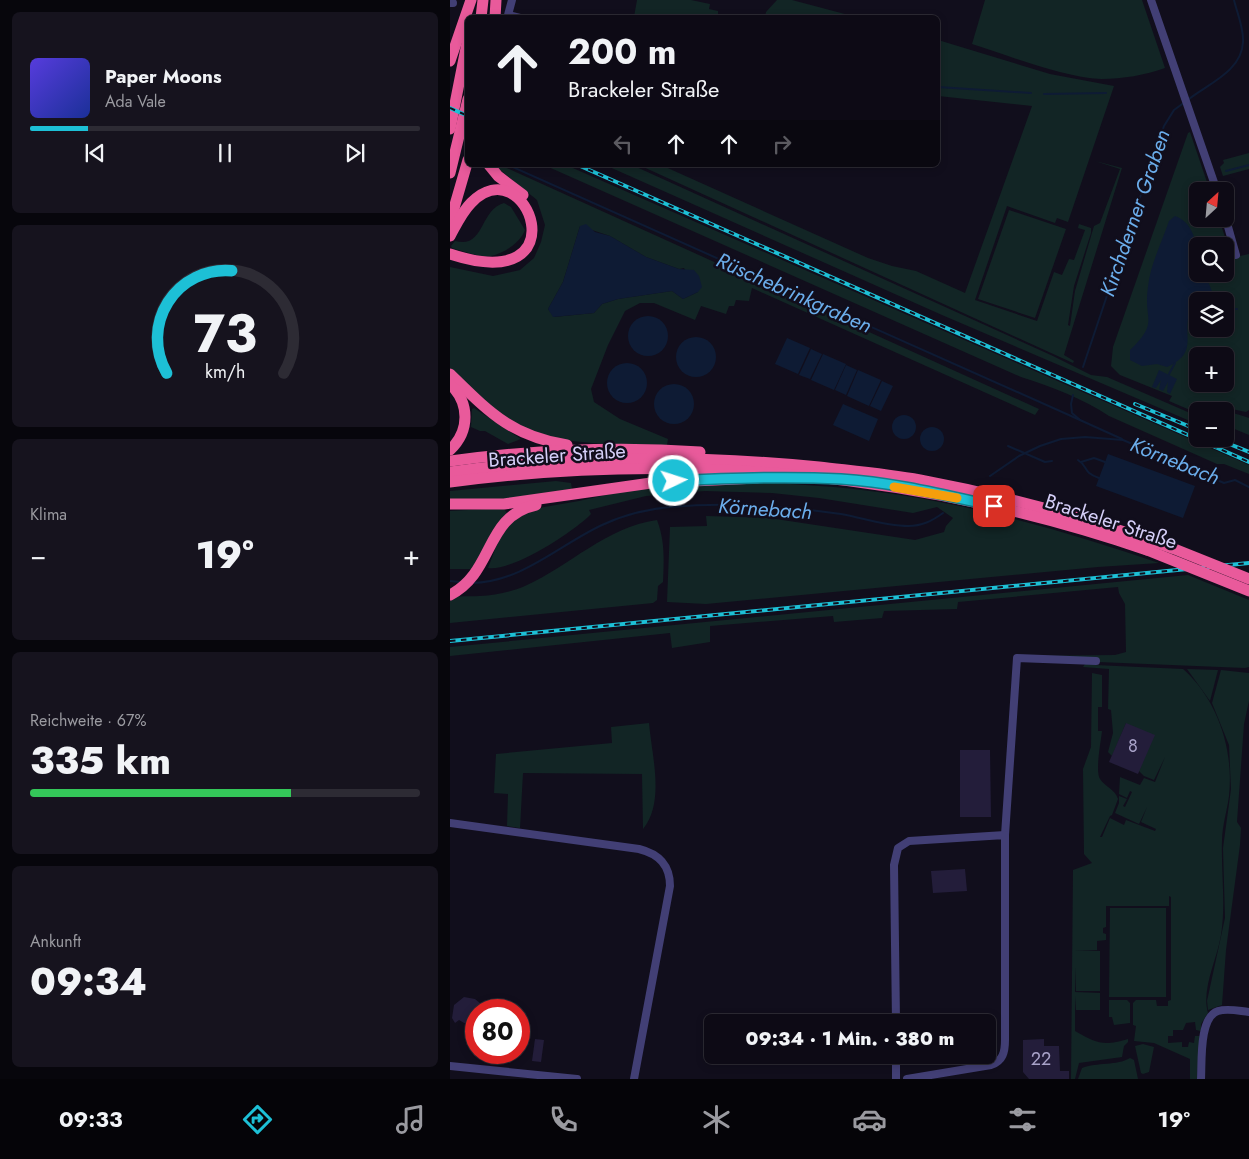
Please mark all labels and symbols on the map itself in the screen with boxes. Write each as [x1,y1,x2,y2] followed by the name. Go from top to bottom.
[1092,126,1178,300] water label: Kirchderner Graben
[1189,182,1234,228] north arrow
[711,245,877,341] water label: Rüschebrinkgraben
[1126,430,1224,492] water label: Körnebach
[487,436,627,475] street label: Brackeler Straße
[647,454,699,506] position arrow
[973,485,1015,527] pin
[1041,486,1181,557] street label: Brackeler Straße
[717,491,813,527] water label: Körnebach
[1128,733,1138,759] house number: 8
[465,999,530,1064] speed limit sign: 80
[1031,1046,1051,1072] house number: 22

